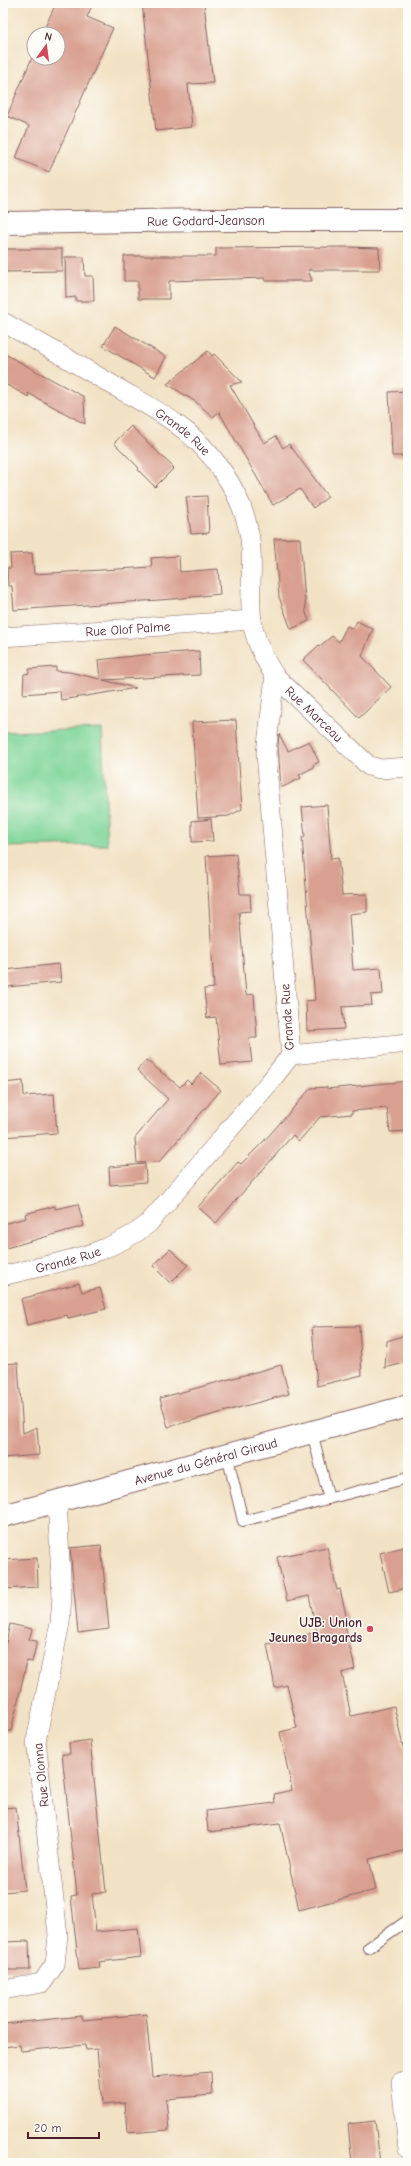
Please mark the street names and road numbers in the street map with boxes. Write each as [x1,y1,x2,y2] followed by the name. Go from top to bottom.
[147,213,265,228] street label: Rue Godard-Jeanson
[153,404,214,458] street label: Grande Rue
[85,618,171,639] street label: Rue Olof Palme
[283,683,346,745] street label: Rue Marceau
[277,983,297,1051] street label: Grande Rue
[34,1243,103,1275] street label: Grande Rue
[132,1434,279,1488] street label: Avenue du Général Giraud
[30,1742,52,1808] street label: Rue Olonna

